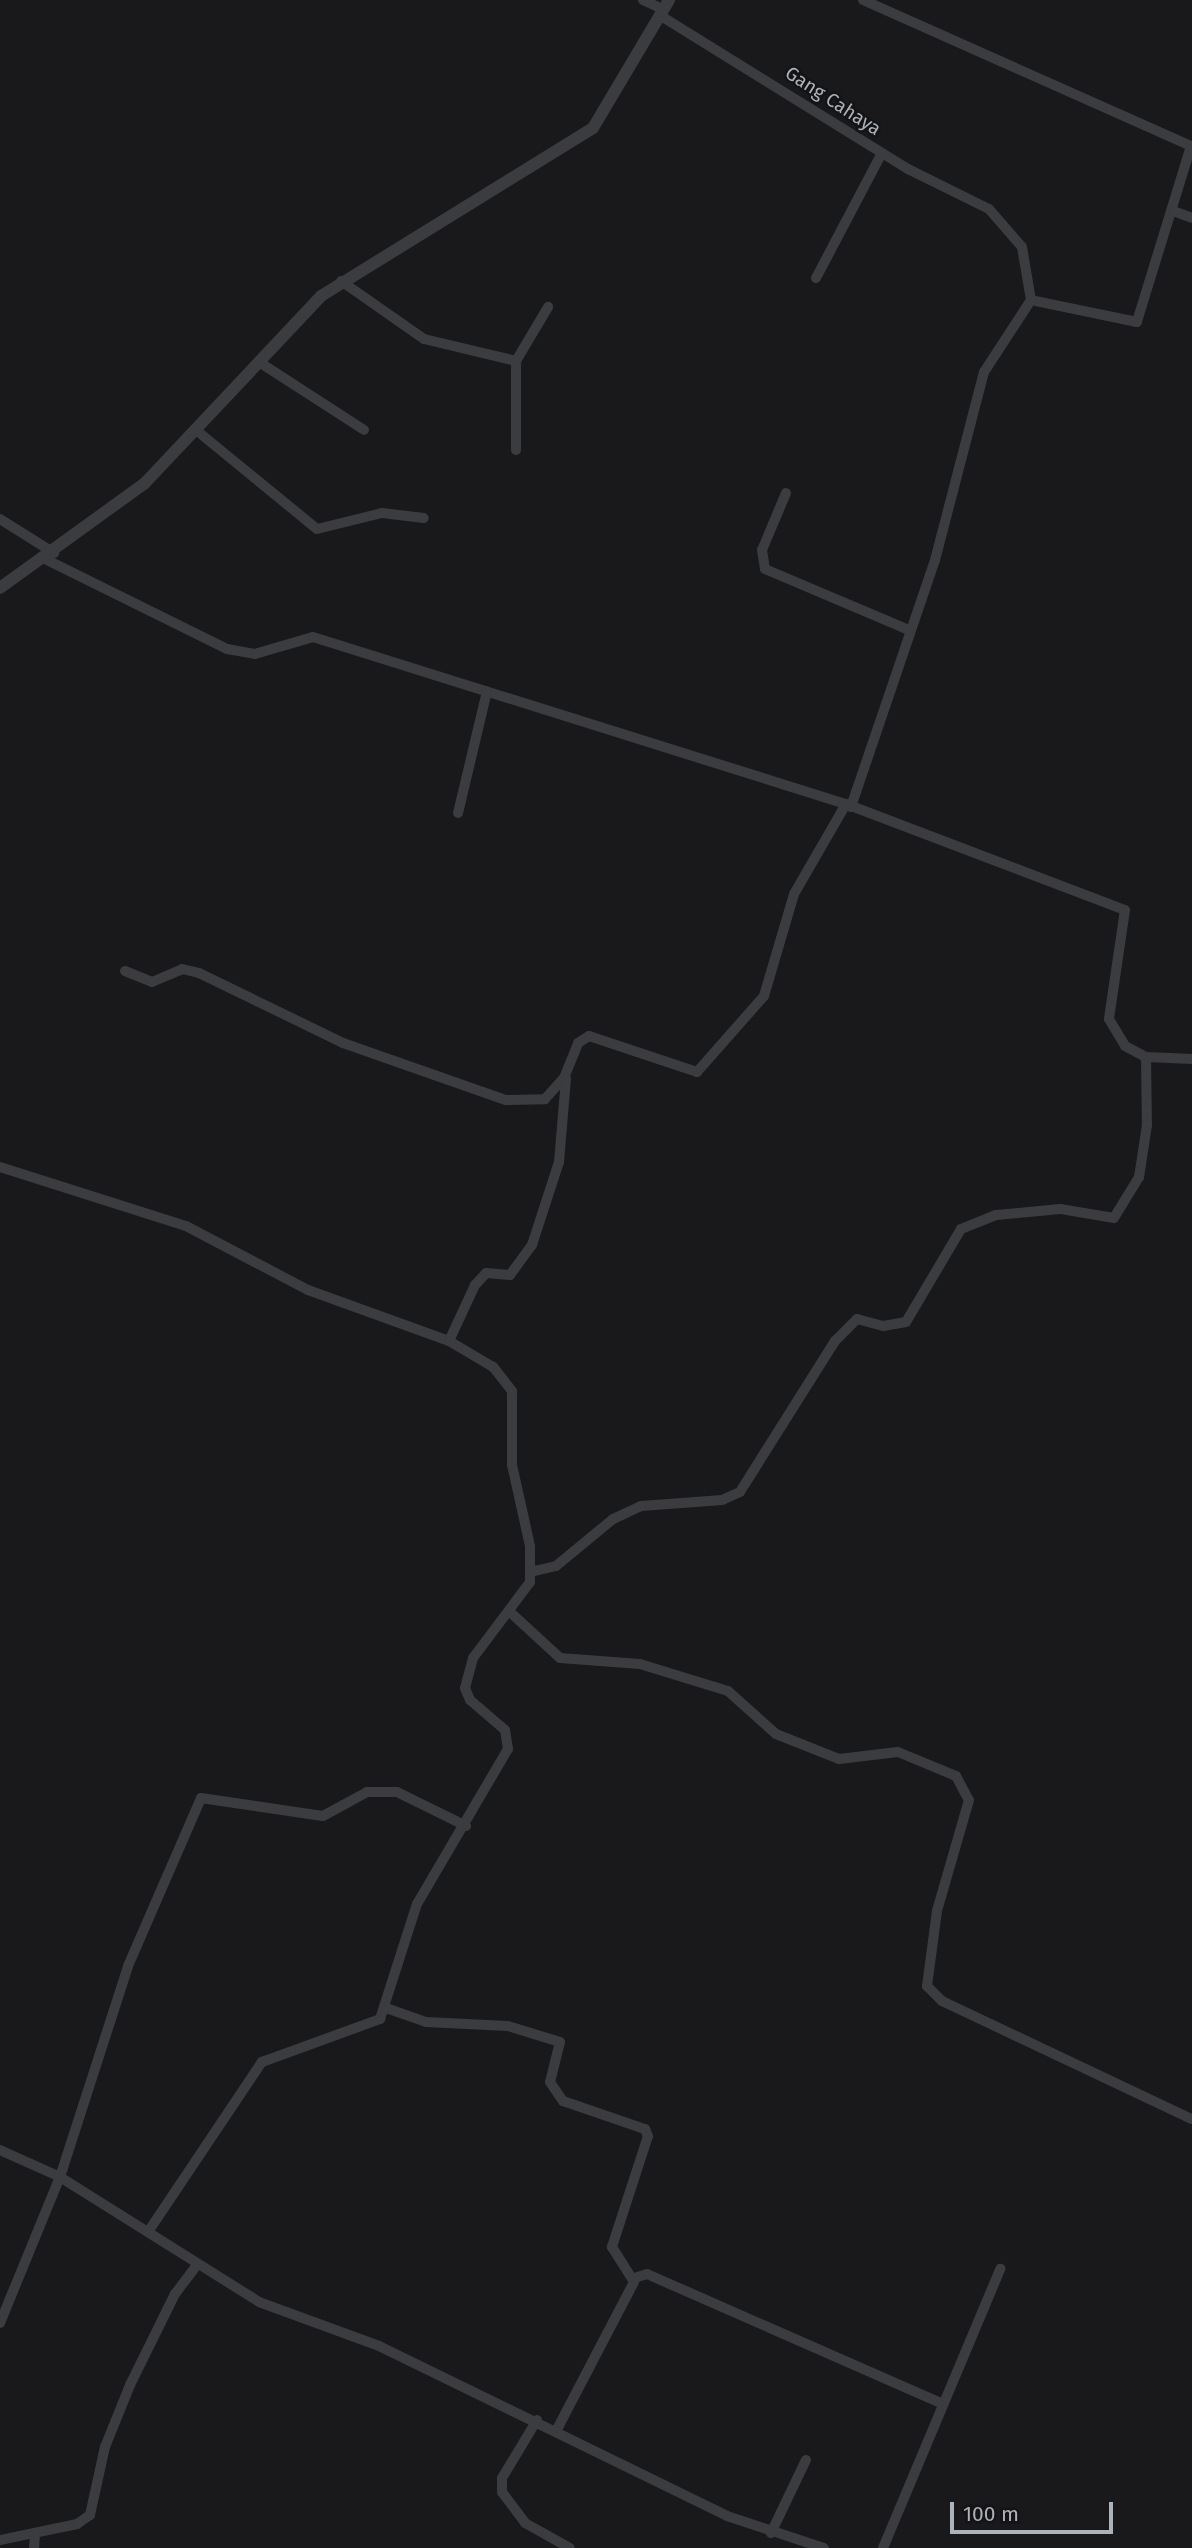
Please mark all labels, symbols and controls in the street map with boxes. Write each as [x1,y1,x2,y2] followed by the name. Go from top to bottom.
[781,62,885,140] street label: Gang Cahaya
[954,2488,1117,2532] scale bar
[963,2501,1019,2527] text: 100 m

